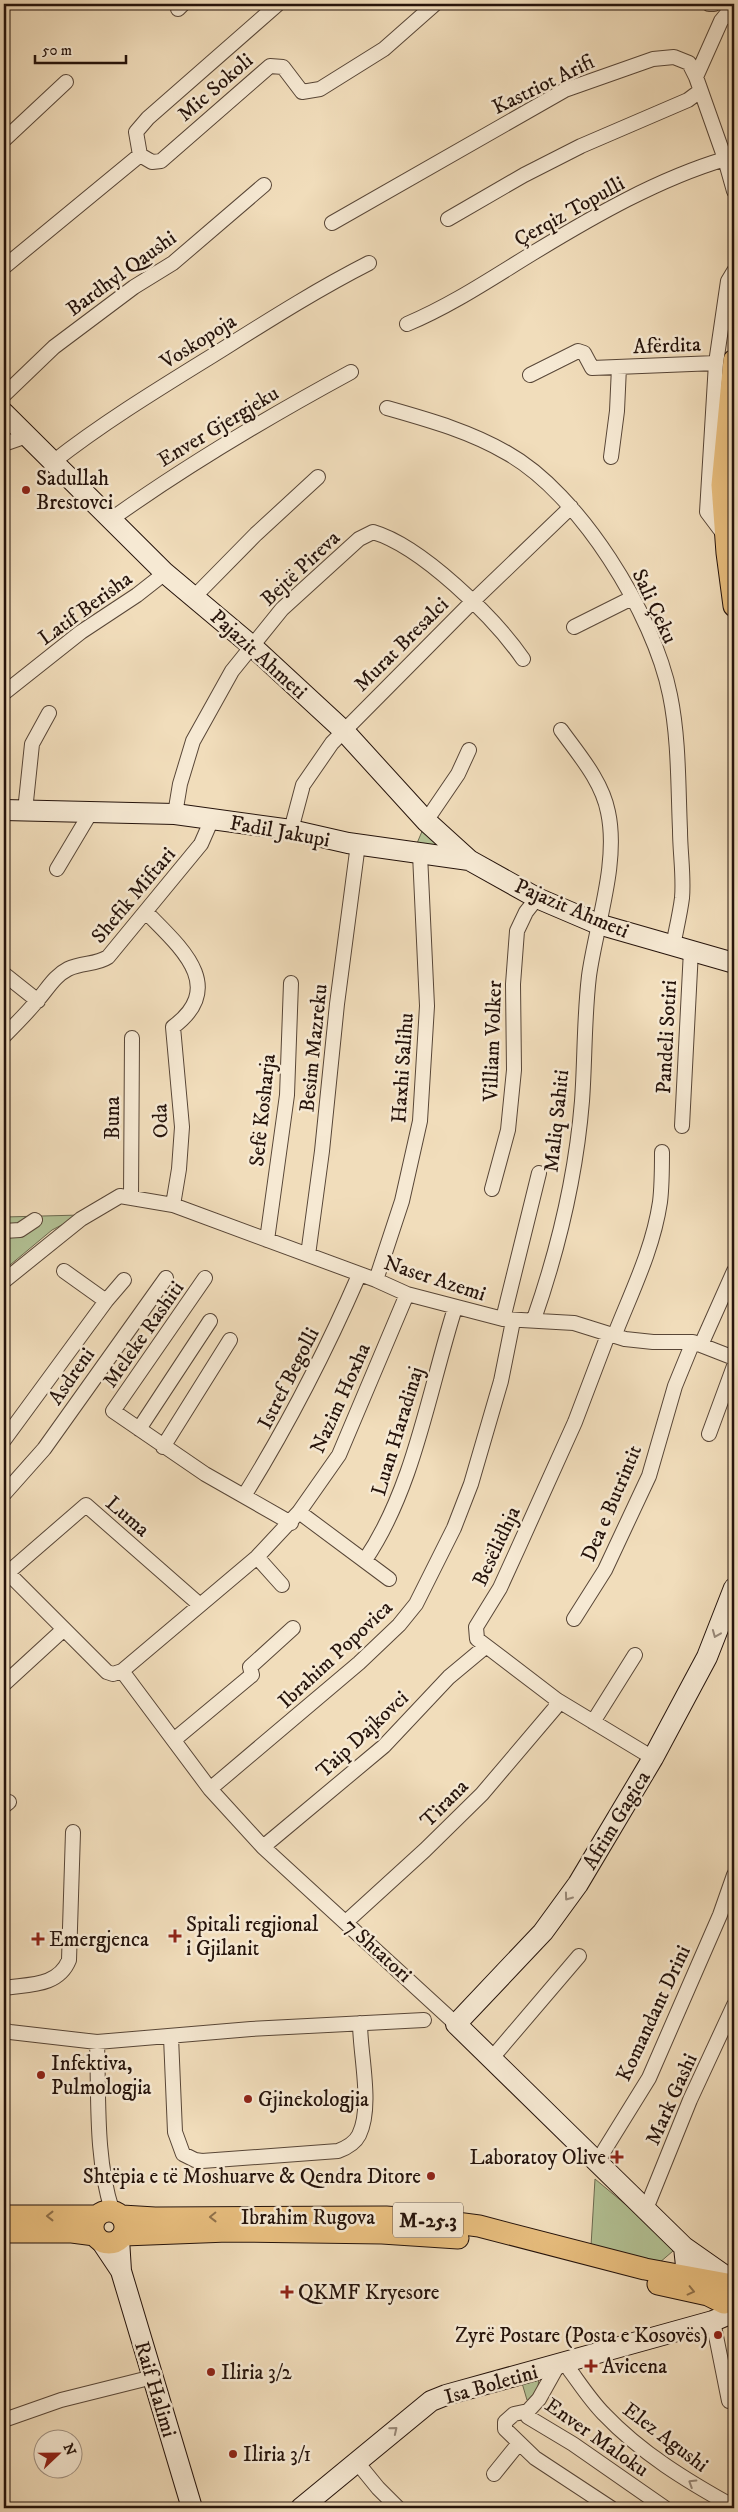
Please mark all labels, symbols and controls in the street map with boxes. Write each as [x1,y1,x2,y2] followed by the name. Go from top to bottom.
[35,32,126,64] scale bar
[42,41,72,60] text: 50 m
[173,48,259,128] street label: Mic Sokoli
[488,49,599,121] street label: Kastriot Arifi
[510,171,629,253] street label: Çerqiz Topulli
[61,225,182,322] street label: Bardhyl Qaushi
[155,308,241,376] street label: Voskopoja
[633,332,701,360] street label: Afërdita
[153,381,284,473] street label: Enver Gjergjeku
[36,466,113,516] place label: Sadullah Brestovci
[20,484,32,496] marker: Sadullah Brestovci
[256,525,346,612] street label: Bejtë Pireva
[626,565,683,648] street label: Sali Çeku
[34,566,138,652] street label: Latif Berisha
[349,592,454,697] street label: Murat Bresalci
[204,604,312,705] street label: Pajazit Ahmeti
[228,810,332,854] street label: Fadil Jakupi
[86,842,182,949] street label: Shefik Miftari
[511,873,633,945] street label: Pajazit Ahmeti
[651,979,683,1095] street label: Pandeli Sotiri
[478,980,508,1103] street label: Villiam Volker
[294,983,334,1114] street label: Besim Mazreku
[386,1012,420,1124] street label: Haxhi Salihu
[244,1052,282,1168] street label: Sefë Kosharja
[539,1068,575,1174] street label: Maliq Sahiti
[100,1096,126,1140] street label: Buna
[147,1103,175,1139] street label: Oda
[380,1250,489,1308] street label: Naser Azemi
[98,1276,190,1393] street label: Meleke Rashiti
[252,1323,326,1434] street label: Istref Begolli
[305,1339,377,1458] street label: Nazim Hoxha
[43,1343,101,1410] street label: Asdreni
[366,1364,430,1499] street label: Luan Haradinaj
[576,1441,648,1566] street label: Dea e Butrintit
[100,1491,155,1543] street label: Luma
[467,1502,527,1590] street label: Besëlidhja
[273,1595,398,1714] street label: Ibrahim Popovica
[712,1629,723,1638] one-way arrow
[311,1685,414,1784] street label: Taip Dajkovci
[577,1766,657,1875] street label: Afrim Gagica
[415,1774,474,1833] street label: Tirana
[566,1891,574,1900] one-way arrow
[186,1912,319,1962] place label: Spitali regjional i Gjilanit
[338,1913,417,1988] street label: 7 Shtatori
[49,1927,149,1953] place label: Emergjenca
[168,1929,182,1943] marker: Spitali regjional i Gjilanit
[31,1932,45,1946] marker: Emergjenca
[611,1941,697,2086] street label: Komandant Drini
[640,2049,704,2149] street label: Mark Gashi
[51,2051,152,2101] place label: Infektiva, Pulmologjia
[35,2069,47,2081] marker: Infektiva, Pulmologjia
[258,2087,369,2113] place label: Gjinekologjia
[242,2093,254,2105] marker: Gjinekologjia
[470,2145,606,2171] place label: Laboratoy Olive
[610,2150,624,2164] marker: Laboratoy Olive
[83,2164,421,2190] place label: Shtëpia e të Moshuarve & Qendra Ditore
[425,2170,437,2182] marker: Shtëpia e të Moshuarve & Qendra Ditore
[393,2202,463,2238] road number: M-25.3
[241,2205,375,2231] street label: Ibrahim Rugova
[46,2211,54,2221] one-way arrow
[208,2212,216,2222] one-way arrow
[298,2280,440,2306] place label: QKMF Kryesore
[280,2285,294,2299] marker: QKMF Kryesore
[686,2286,695,2296] one-way arrow
[455,2323,708,2349] place label: Zyrë Postare (Posta e Kosovës)
[712,2329,724,2341] marker: Zyrë Postare (Posta e Kosovës)
[128,2338,182,2440] street label: Raif Halimi
[602,2354,667,2380] place label: Avicena
[442,2359,541,2411] street label: Isa Boletini
[584,2359,598,2373] marker: Avicena
[221,2360,293,2386] place label: Iliria 3/2
[205,2366,217,2378] marker: Iliria 3/2
[539,2393,653,2483] street label: Enver Maloku
[617,2397,713,2478] street label: Elez Agushi
[388,2428,397,2436] one-way arrow
[32,2430,82,2480] north arrow
[59,2441,80,2459] text: N
[243,2442,311,2468] place label: Iliria 3/1
[227,2448,239,2460] marker: Iliria 3/1
[688,2479,697,2489] one-way arrow

